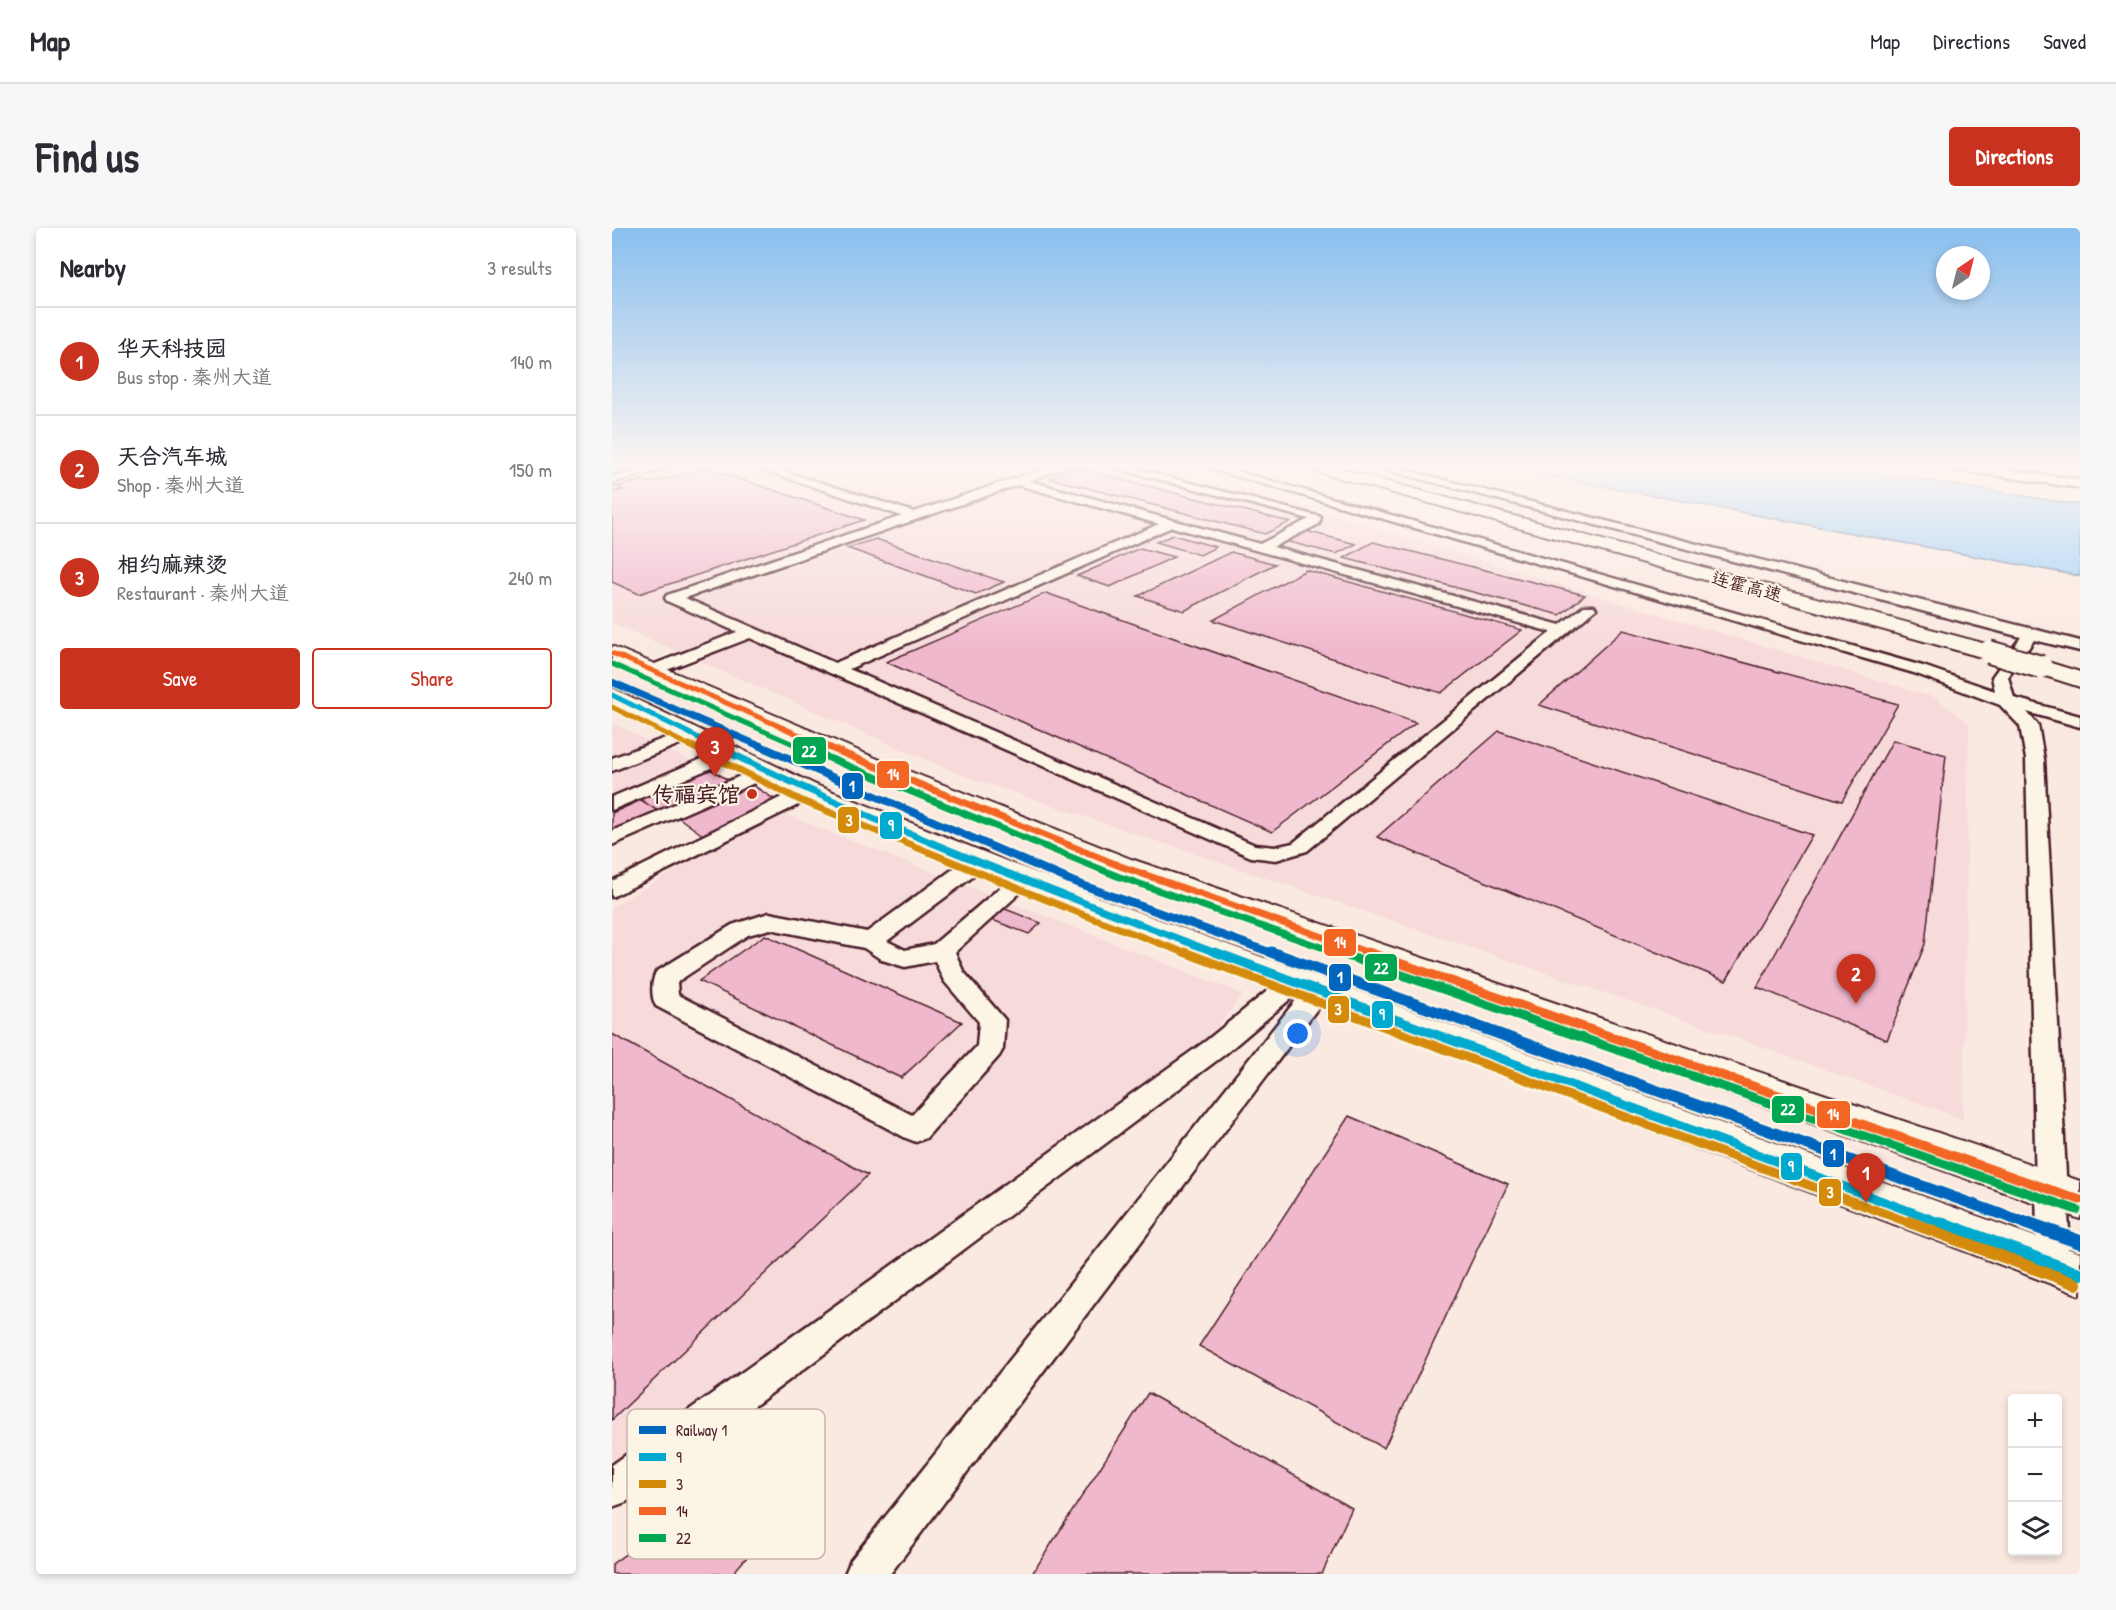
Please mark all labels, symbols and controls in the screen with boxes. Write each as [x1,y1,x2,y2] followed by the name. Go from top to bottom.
[30,22,70,60] text: Map
[1870,27,1900,56] text: Map
[1933,27,2010,56] text: Directions
[2043,27,2086,56] text: Saved
[1949,127,2080,186] button: Directions
[36,128,139,185] text: Find us
[1936,246,1990,300] north arrow
[60,250,126,285] text: Nearby
[487,254,552,281] text: 3 results
[117,333,227,363] text: 华天科技园
[76,348,83,375] text: 1
[510,348,552,375] text: 140 m
[117,363,272,390] text: Bus stop · 秦州大道
[117,441,227,471] text: 天合汽车城
[75,456,84,483] text: 2
[509,456,552,483] text: 150 m
[117,471,244,498] text: Shop · 秦州大道
[117,549,227,579] text: 相约麻辣烫
[75,564,84,591] text: 3
[508,564,552,591] text: 240 m
[1709,565,1785,607] street label: 连霍高速
[117,579,289,606] text: Restaurant · 秦州大道
[60,648,300,709] button: Save
[312,648,552,709] button: Share
[696,728,734,777] pin: 3
[792,736,827,765] line badge: 22
[802,740,817,762] text: 22
[876,760,910,789] line badge: 14
[887,763,899,785] text: 14
[841,772,864,800] line badge: 1
[849,775,855,797] text: 1
[652,779,740,809] place label: 传福宾馆
[745,787,759,801] marker: 传福宾馆
[837,806,860,834] line badge: 3
[845,809,853,831] text: 3
[879,811,903,840] line badge: 9
[888,814,894,836] text: 9
[1323,928,1357,957] line badge: 14
[1334,931,1346,953] text: 14
[1364,953,1398,982] line badge: 22
[1836,954,1876,1004] pin: 2
[1374,957,1389,979] text: 22
[1328,963,1352,992] line badge: 1
[1337,966,1343,988] text: 1
[1327,995,1350,1024] line badge: 3
[1334,998,1342,1020] text: 3
[1371,1000,1394,1029] line badge: 9
[1379,1003,1385,1025] text: 9
[1283,1019,1312,1048] your location
[1771,1095,1805,1124] line badge: 22
[1781,1098,1796,1120] text: 22
[1816,1100,1851,1129] line badge: 14
[1827,1103,1839,1125] text: 14
[1822,1139,1845,1168] line badge: 1
[1830,1143,1836,1165] text: 1
[1780,1152,1803,1181] line badge: 9
[1846,1154,1886,1203] pin: 1
[1788,1155,1794,1177] text: 9
[1818,1178,1842,1207] line badge: 3
[1826,1181,1834,1203] text: 3
[2008,1394,2062,1556] map controls
[2008,1394,2062,1448] button: +
[627,1409,825,1559] legend
[676,1419,728,1441] text: Railway 1
[676,1446,682,1468] text: 9
[2008,1448,2062,1502] button: −
[676,1473,683,1495] text: 3
[676,1500,688,1522] text: 14
[2008,1502,2062,1556] button: layers
[676,1527,691,1549] text: 22

